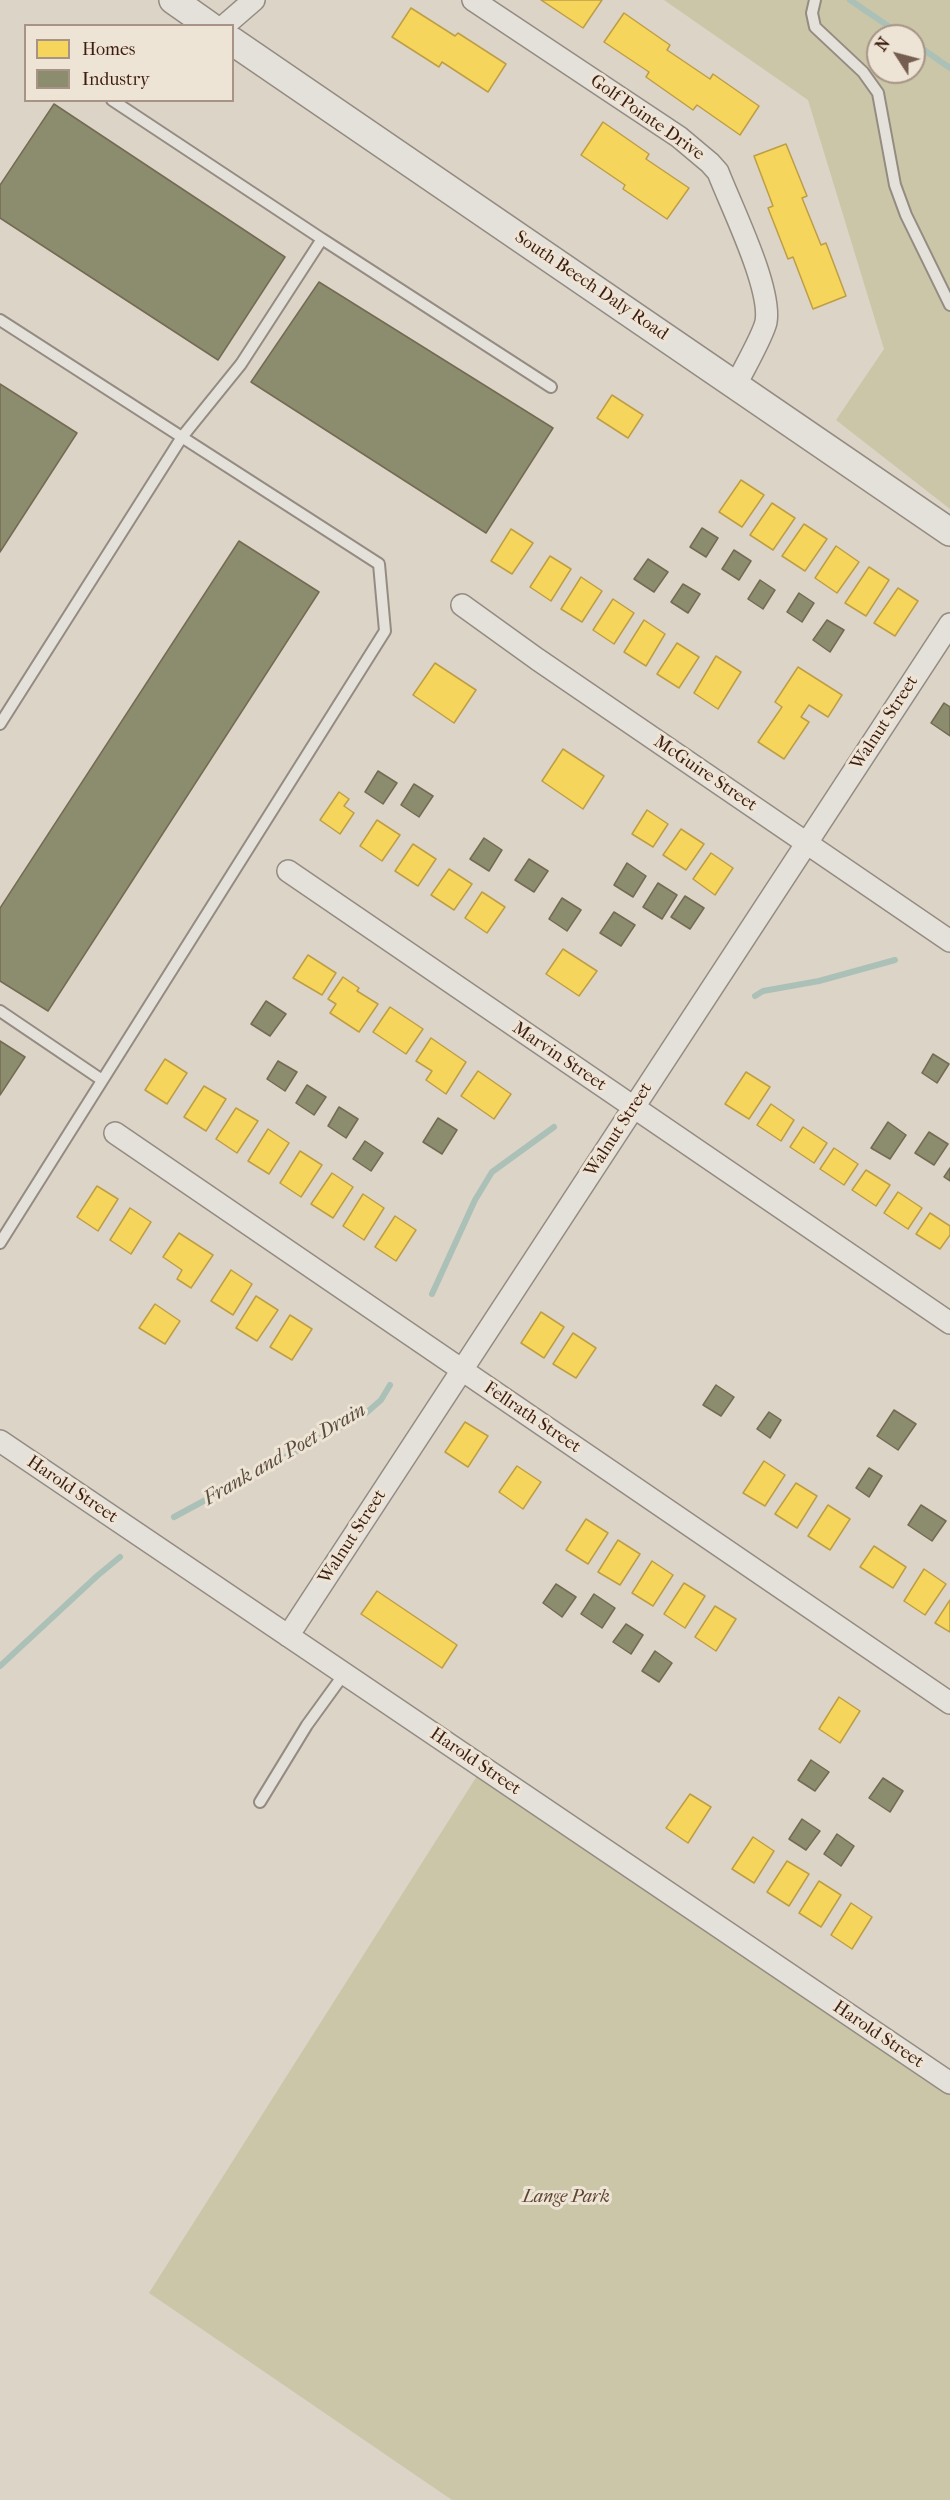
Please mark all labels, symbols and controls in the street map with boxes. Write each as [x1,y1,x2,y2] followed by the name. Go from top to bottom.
[24,24,234,102] legend
[866,24,926,84] north arrow
[871,34,894,55] text: N
[82,39,136,60] text: Homes
[82,69,150,90] text: Industry
[586,71,708,165] street label: Golf Pointe Drive
[510,227,672,345] street label: South Beech Daly Road
[847,672,923,774] street label: Walnut Street
[649,731,761,817] street label: McGuire Street
[508,1018,610,1096] street label: Marvin Street
[581,1079,657,1181] street label: Walnut Street
[479,1378,585,1458] street label: Fellrath Street
[199,1399,371,1511] water label: Frank and Poet Drain
[22,1452,122,1528] street label: Harold Street
[315,1486,391,1588] street label: Walnut Street
[425,1724,525,1800] street label: Harold Street
[828,1997,928,2073] street label: Harold Street
[522,2187,610,2209] park label: Lange Park

